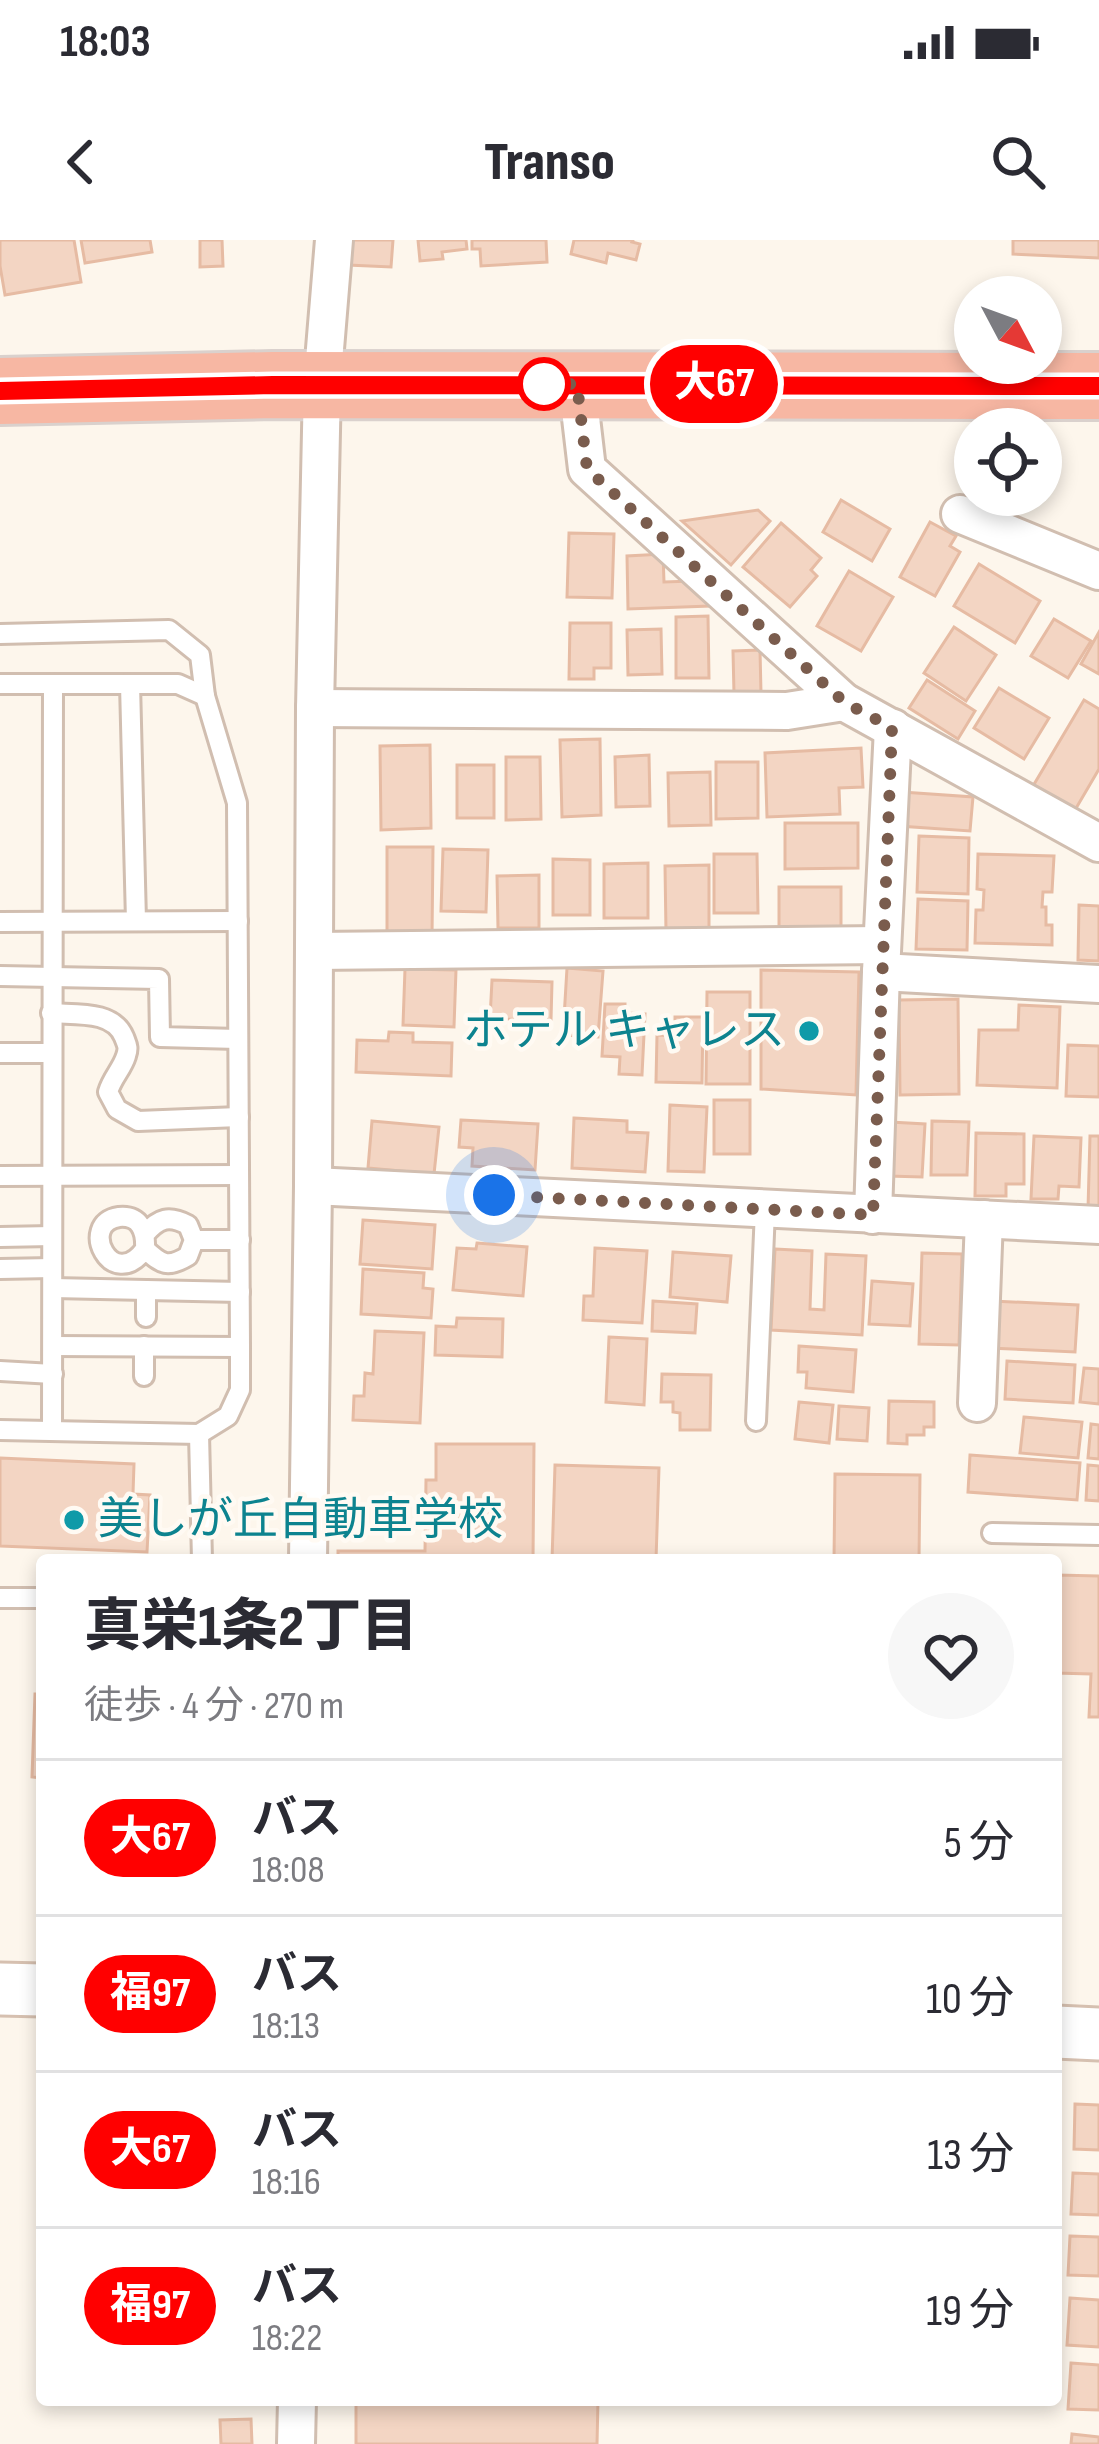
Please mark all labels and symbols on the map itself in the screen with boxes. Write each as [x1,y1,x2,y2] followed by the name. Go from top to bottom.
[954,276,1062,384] north arrow
[645,345,783,423] line badge: 大67
[519,359,569,409] unlabelled marker
[463,1004,785,1059] place label: ホテル キャレス
[796,1018,822,1044] marker: ホテル キャレス
[464,1165,524,1225] your location
[98,1493,503,1548] place label: 美しが丘自動車学校
[61,1507,87,1533] marker: 美しが丘自動車学校

